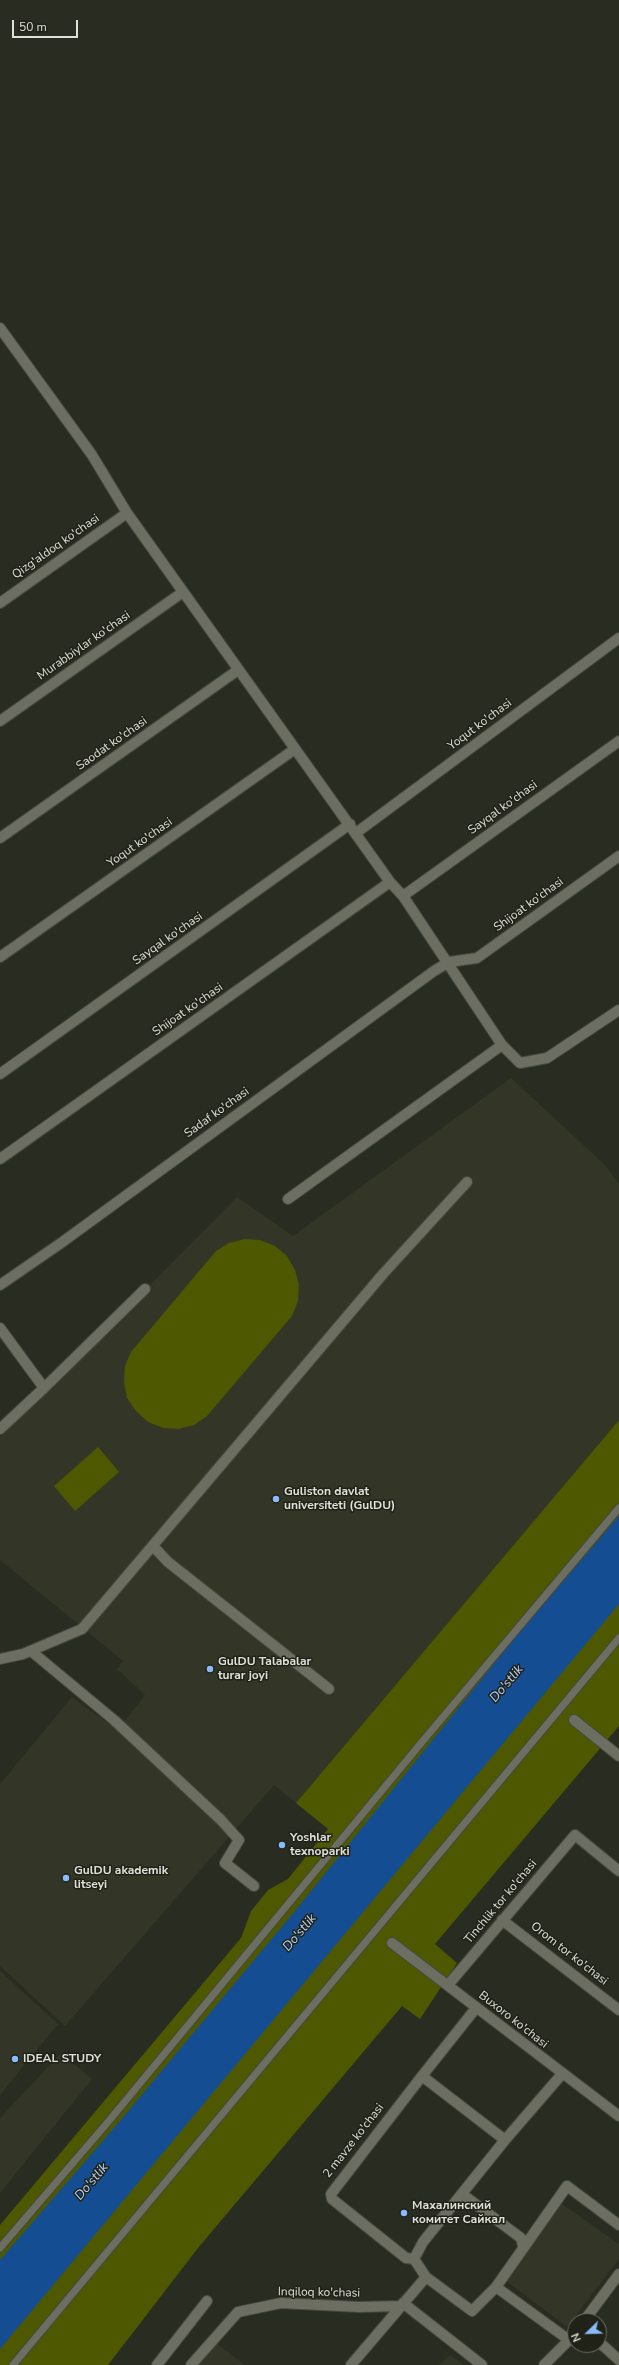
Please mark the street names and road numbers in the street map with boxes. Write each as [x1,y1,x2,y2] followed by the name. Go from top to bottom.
[10,512,102,582] street label: Qizg'aldoq ko'chasi
[35,608,133,684] street label: Murabbiylar ko'chasi
[445,696,515,754] street label: Yoqut ko'chasi
[74,714,150,774] street label: Saodat ko'chasi
[466,778,540,838] street label: Sayqal ko'chasi
[105,815,175,871] street label: Yoqut ko'chasi
[491,875,567,935] street label: Shijoat ko'chasi
[130,910,206,968] street label: Sayqal ko'chasi
[150,980,226,1040] street label: Shijoat ko'chasi
[182,1085,252,1141] street label: Sadaf ko'chasi
[462,1857,540,1947] street label: Tinchlik tor ko'chasi
[527,1919,611,1989] street label: Orom tor ko'chasi
[475,1988,551,2052] street label: Buxoro ko'chasi
[321,2101,387,2181] street label: 2 mavze ko'chasi
[278,2285,360,2301] street label: Inqiloq ko'chasi

